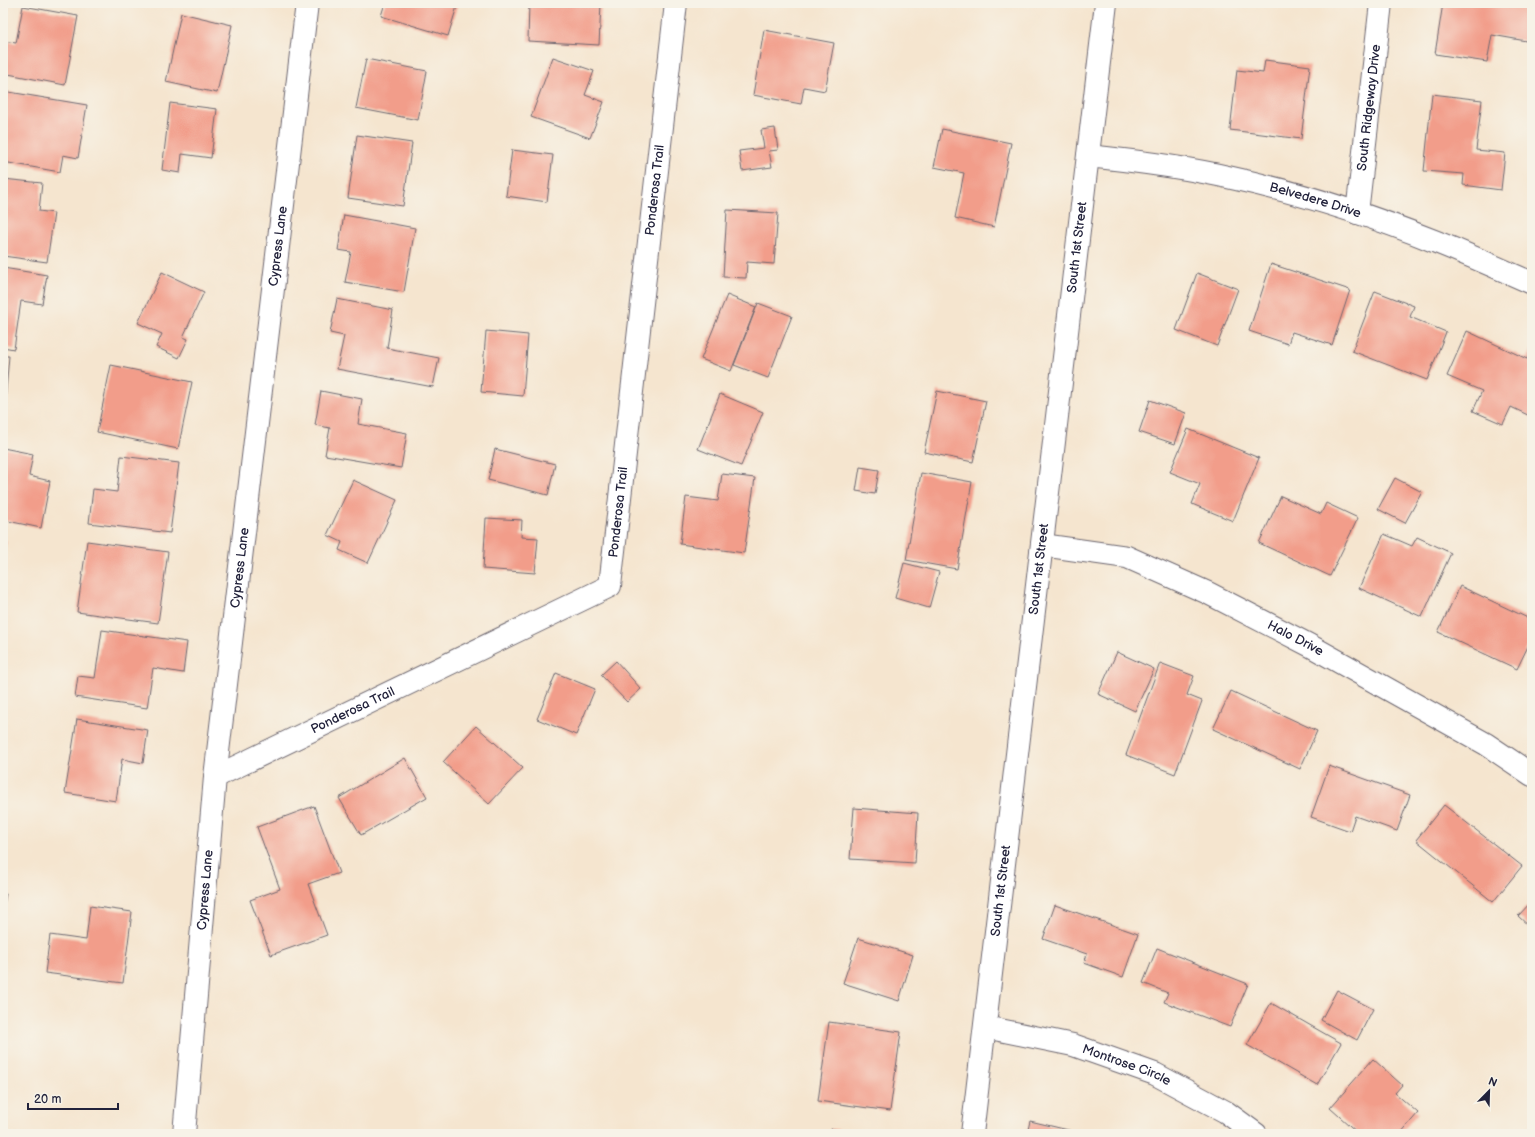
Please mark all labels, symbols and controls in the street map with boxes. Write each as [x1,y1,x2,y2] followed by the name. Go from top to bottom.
[1354,43,1384,172] street label: South Ridgeway Drive
[642,144,668,237] street label: Ponderosa Trail
[1268,179,1363,222] street label: Belvedere Drive
[1064,201,1090,294] street label: South 1st Street
[265,205,291,287] street label: Cypress Lane
[605,466,631,558] street label: Ponderosa Trail
[1026,523,1052,615] street label: South 1st Street
[227,526,253,609] street label: Cypress Lane
[1265,617,1327,660] street label: Halo Drive
[308,683,397,737] street label: Ponderosa Trail
[987,844,1014,937] street label: South 1st Street
[194,849,217,931] street label: Cypress Lane
[1080,1041,1174,1089] street label: Montrose Circle
[1469,1071,1509,1111] north arrow
[1486,1075,1499,1090] text: N
[28,1085,118,1111] scale bar
[34,1092,61,1107] text: 20 m

